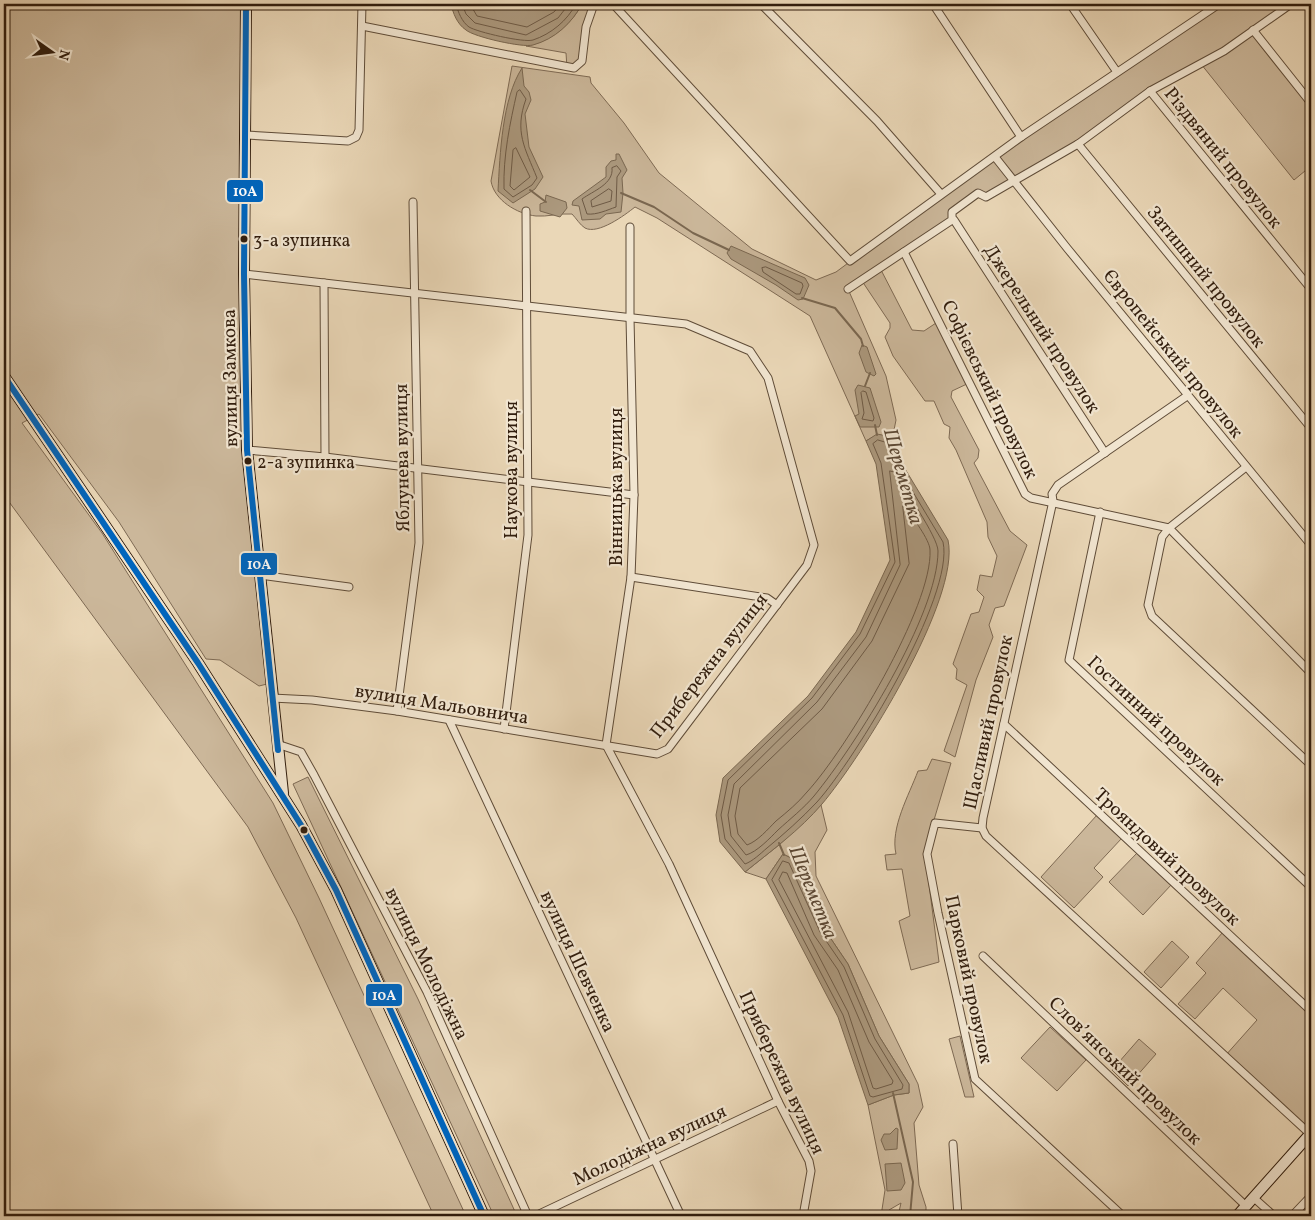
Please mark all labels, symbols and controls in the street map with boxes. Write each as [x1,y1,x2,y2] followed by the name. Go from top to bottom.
[28,28,78,78] north arrow
[53,48,74,62] text: N
[1157,82,1288,234] street label: Різдвяний провулок
[226,179,264,203] line badge: 10А
[233,183,257,202] text: 10А
[1140,201,1271,354] street label: Затишний провулок
[253,229,351,254] place label: 3-а зупинка
[239,234,249,244] marker: 3-а зупинка
[977,239,1106,419] street label: Джерельний провулок
[1096,264,1249,444] street label: Європейський провулок
[935,296,1044,484] street label: Софієвський провулок
[217,309,245,447] street label: вулиця Замкова
[389,383,417,532] street label: Яблунева вулиця
[499,401,525,539] street label: Наукова вулиця
[604,407,630,566] street label: Вінницька вулиця
[875,425,929,528] water label: Шереметка
[257,451,355,476] place label: 2-а зупинка
[243,456,253,466] marker: 2-а зупинка
[240,552,278,576] line badge: 10А
[247,556,271,575] text: 10А
[645,588,775,744] street label: Прибережна вулиця
[958,633,1020,812] street label: Щасливий провулок
[1081,650,1230,793] street label: Гостинний провулок
[353,678,530,732] street label: вулиця Мальовнича
[1088,783,1245,932] street label: Трояндовий провулок
[299,825,309,835] unlabelled marker
[781,842,844,944] water label: Шереметка
[378,883,474,1044] street label: вулиця Молодіжна
[533,887,621,1037] street label: вулиця Шевченка
[937,893,999,1066] street label: Парковий провулок
[365,983,403,1007] line badge: 10А
[372,987,396,1006] text: 10А
[732,987,831,1159] street label: Прибережна вулиця
[1042,991,1207,1152] street label: Словʼянський провулок
[569,1099,731,1193] street label: Молодіжна вулиця

